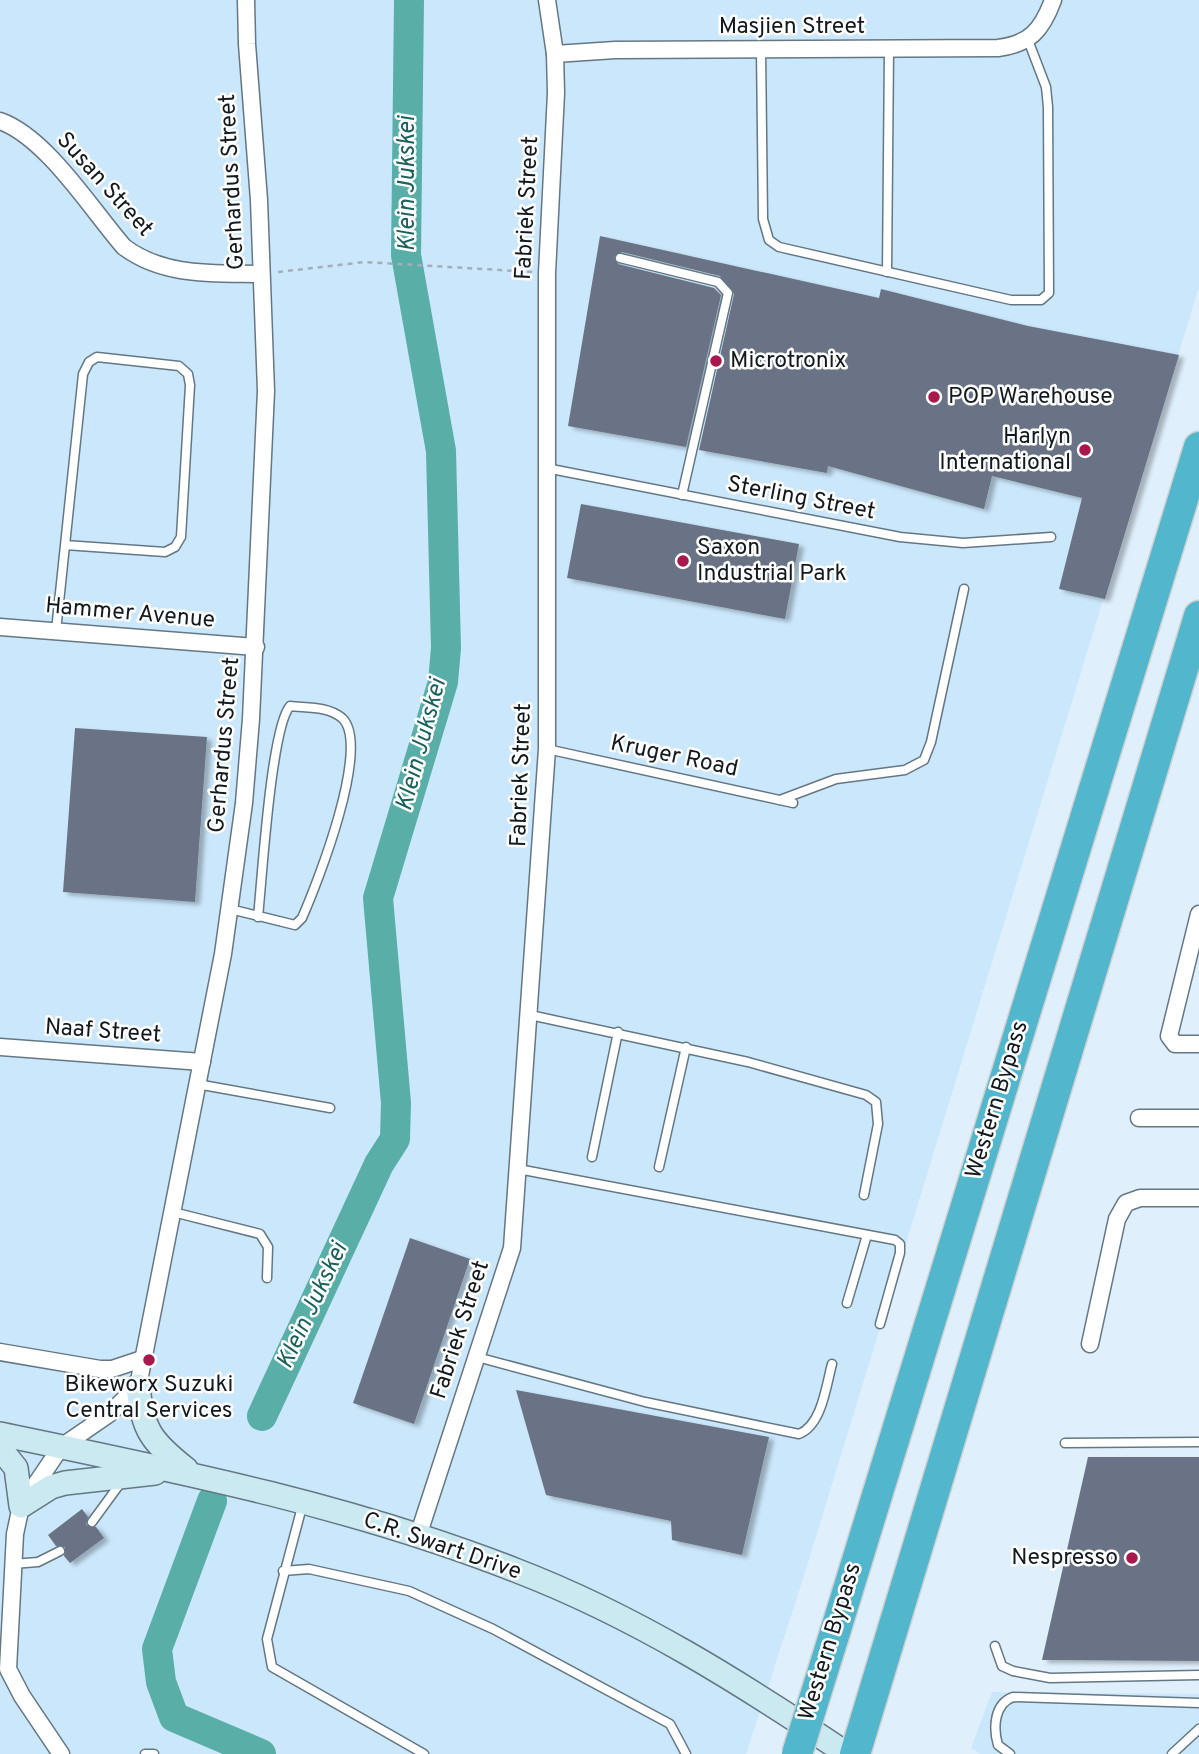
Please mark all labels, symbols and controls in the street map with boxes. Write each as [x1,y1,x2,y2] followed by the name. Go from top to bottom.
[719,13,865,42] street label: Masjien Street
[214,93,252,271] street label: Gerhardus Street
[393,115,423,252] water label: Klein Jukskei
[49,126,159,244] street label: Susan Street
[510,135,546,281] street label: Fabriek Street
[730,347,847,376] place label: Microtronix
[708,353,724,369] marker: Microtronix
[948,383,1113,412] place label: POP Warehouse
[926,389,942,405] marker: POP Warehouse
[939,423,1071,478] place label: Harlyn International
[1077,442,1093,458] marker: Harlyn International
[724,470,878,528] street label: Sterling Street
[697,534,847,589] place label: Saxon Industrial Park
[675,553,691,569] marker: Saxon Industrial Park
[44,592,216,636] street label: Hammer Avenue
[203,656,247,834] street label: Gerhardus Street
[390,675,454,814] water label: Klein Jukskei
[505,703,539,847] street label: Fabriek Street
[608,729,740,785] street label: Kruger Road
[44,1013,162,1051] street label: Naaf Street
[960,1018,1036,1182] street label: Western Bypass
[271,1237,356,1374] water label: Klein Jukskei
[425,1257,497,1403] street label: Fabriek Street
[141,1352,157,1368] marker: Bikeworx Suzuki Central Services
[65,1371,233,1426] place label: Bikeworx Suzuki Central Services
[359,1506,525,1588] street label: C.R. Swart Drive
[1011,1544,1118,1573] place label: Nespresso
[1124,1550,1140,1566] marker: Nespresso
[793,1560,869,1724] street label: Western Bypass

